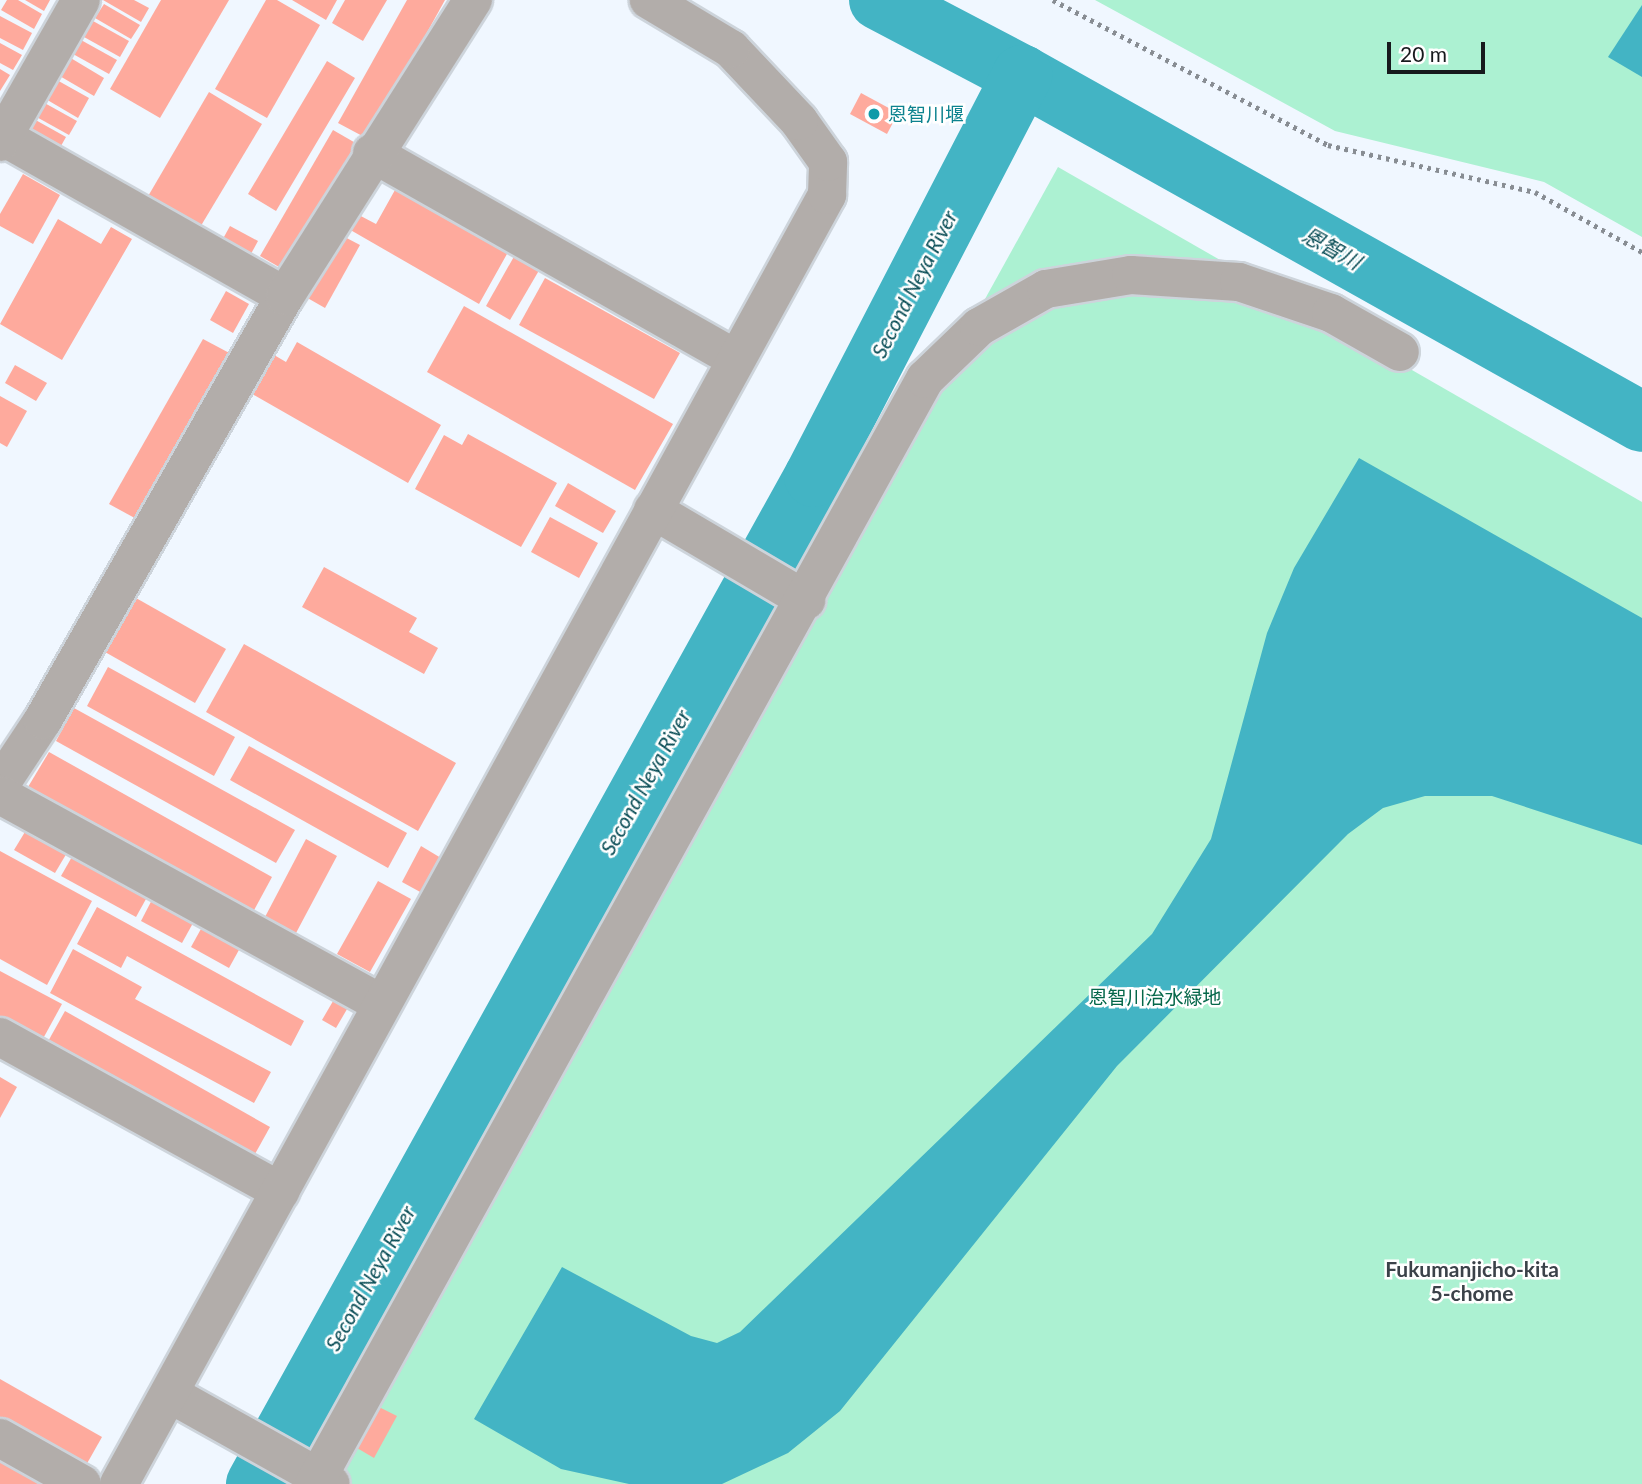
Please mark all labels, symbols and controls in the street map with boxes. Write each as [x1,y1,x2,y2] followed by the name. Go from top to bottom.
[1390,28,1488,72] scale bar
[1400,41,1447,66] text: 20 m
[888,103,964,125] place label: 恩智川堰
[866,106,882,122] marker: 恩智川堰
[866,206,962,362] water label: Second Neya River
[1298,222,1366,274] water label: 恩智川
[595,705,695,859] water label: Second Neya River
[1089,986,1221,1008] park label: 恩智川治水緑地
[320,1201,420,1355] water label: Second Neya River
[1385,1256,1559,1306] district label: Fukumanjicho-kita 5-chome

